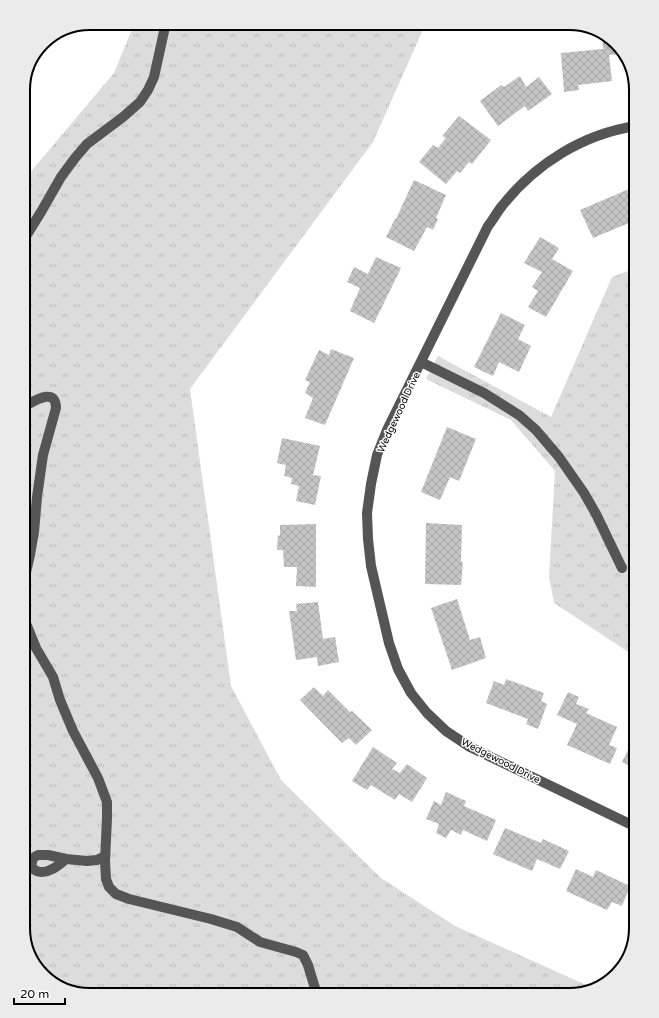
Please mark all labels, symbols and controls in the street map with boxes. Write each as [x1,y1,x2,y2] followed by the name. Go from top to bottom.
[375,370,423,454] street label: Wedgewood Drive
[459,736,542,786] street label: Wedgewood Drive
[14,980,65,1006] scale bar
[20,987,49,1001] text: 20 m

